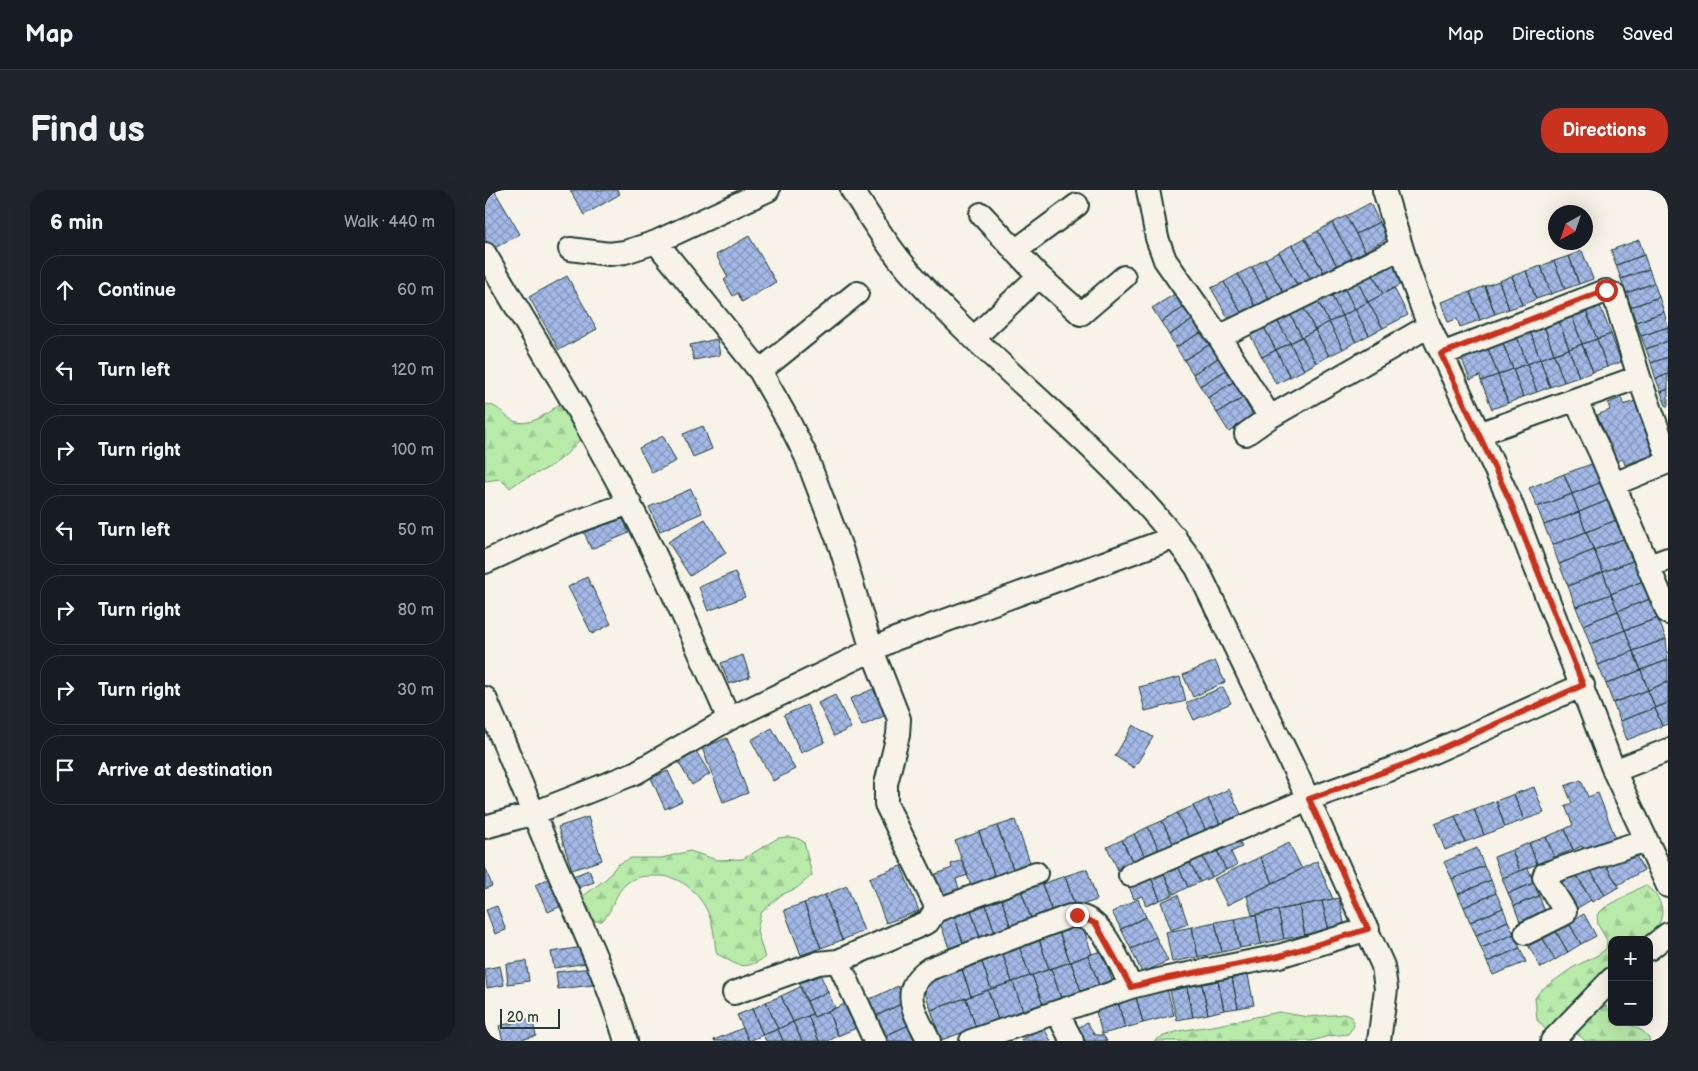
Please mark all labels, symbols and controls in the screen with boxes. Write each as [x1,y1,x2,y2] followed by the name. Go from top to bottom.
[25,20,73,49] text: Map
[1448,24,1484,45] text: Map
[1512,24,1594,45] text: Directions
[1622,24,1673,45] text: Saved
[1541,108,1668,153] button: Directions
[30,109,145,152] text: Find us
[1548,205,1593,250] north arrow
[50,210,103,235] text: 6 min
[344,213,435,232] text: Walk · 440 m
[51,276,79,304] icon: ahead
[98,279,176,302] text: Continue
[1595,279,1618,302] route start
[397,281,434,300] text: 60 m
[51,356,79,384] icon: left
[98,359,170,382] text: Turn left
[391,361,434,380] text: 120 m
[51,436,79,464] icon: right
[98,439,181,462] text: Turn right
[391,441,434,460] text: 100 m
[51,516,79,544] icon: left
[98,519,170,542] text: Turn left
[398,521,434,540] text: 50 m
[51,596,79,624] icon: right
[98,599,181,622] text: Turn right
[398,601,434,620] text: 80 m
[51,676,79,704] icon: right
[98,679,181,702] text: Turn right
[397,681,434,700] text: 30 m
[51,756,79,784] icon: arrive
[98,759,273,782] text: Arrive at destination
[1066,904,1089,927] route end
[1608,936,1653,1026] map controls
[1608,936,1653,981] button: +
[1608,981,1653,1026] button: −
[500,1006,560,1029] scale bar
[507,1009,539,1026] text: 20 m

